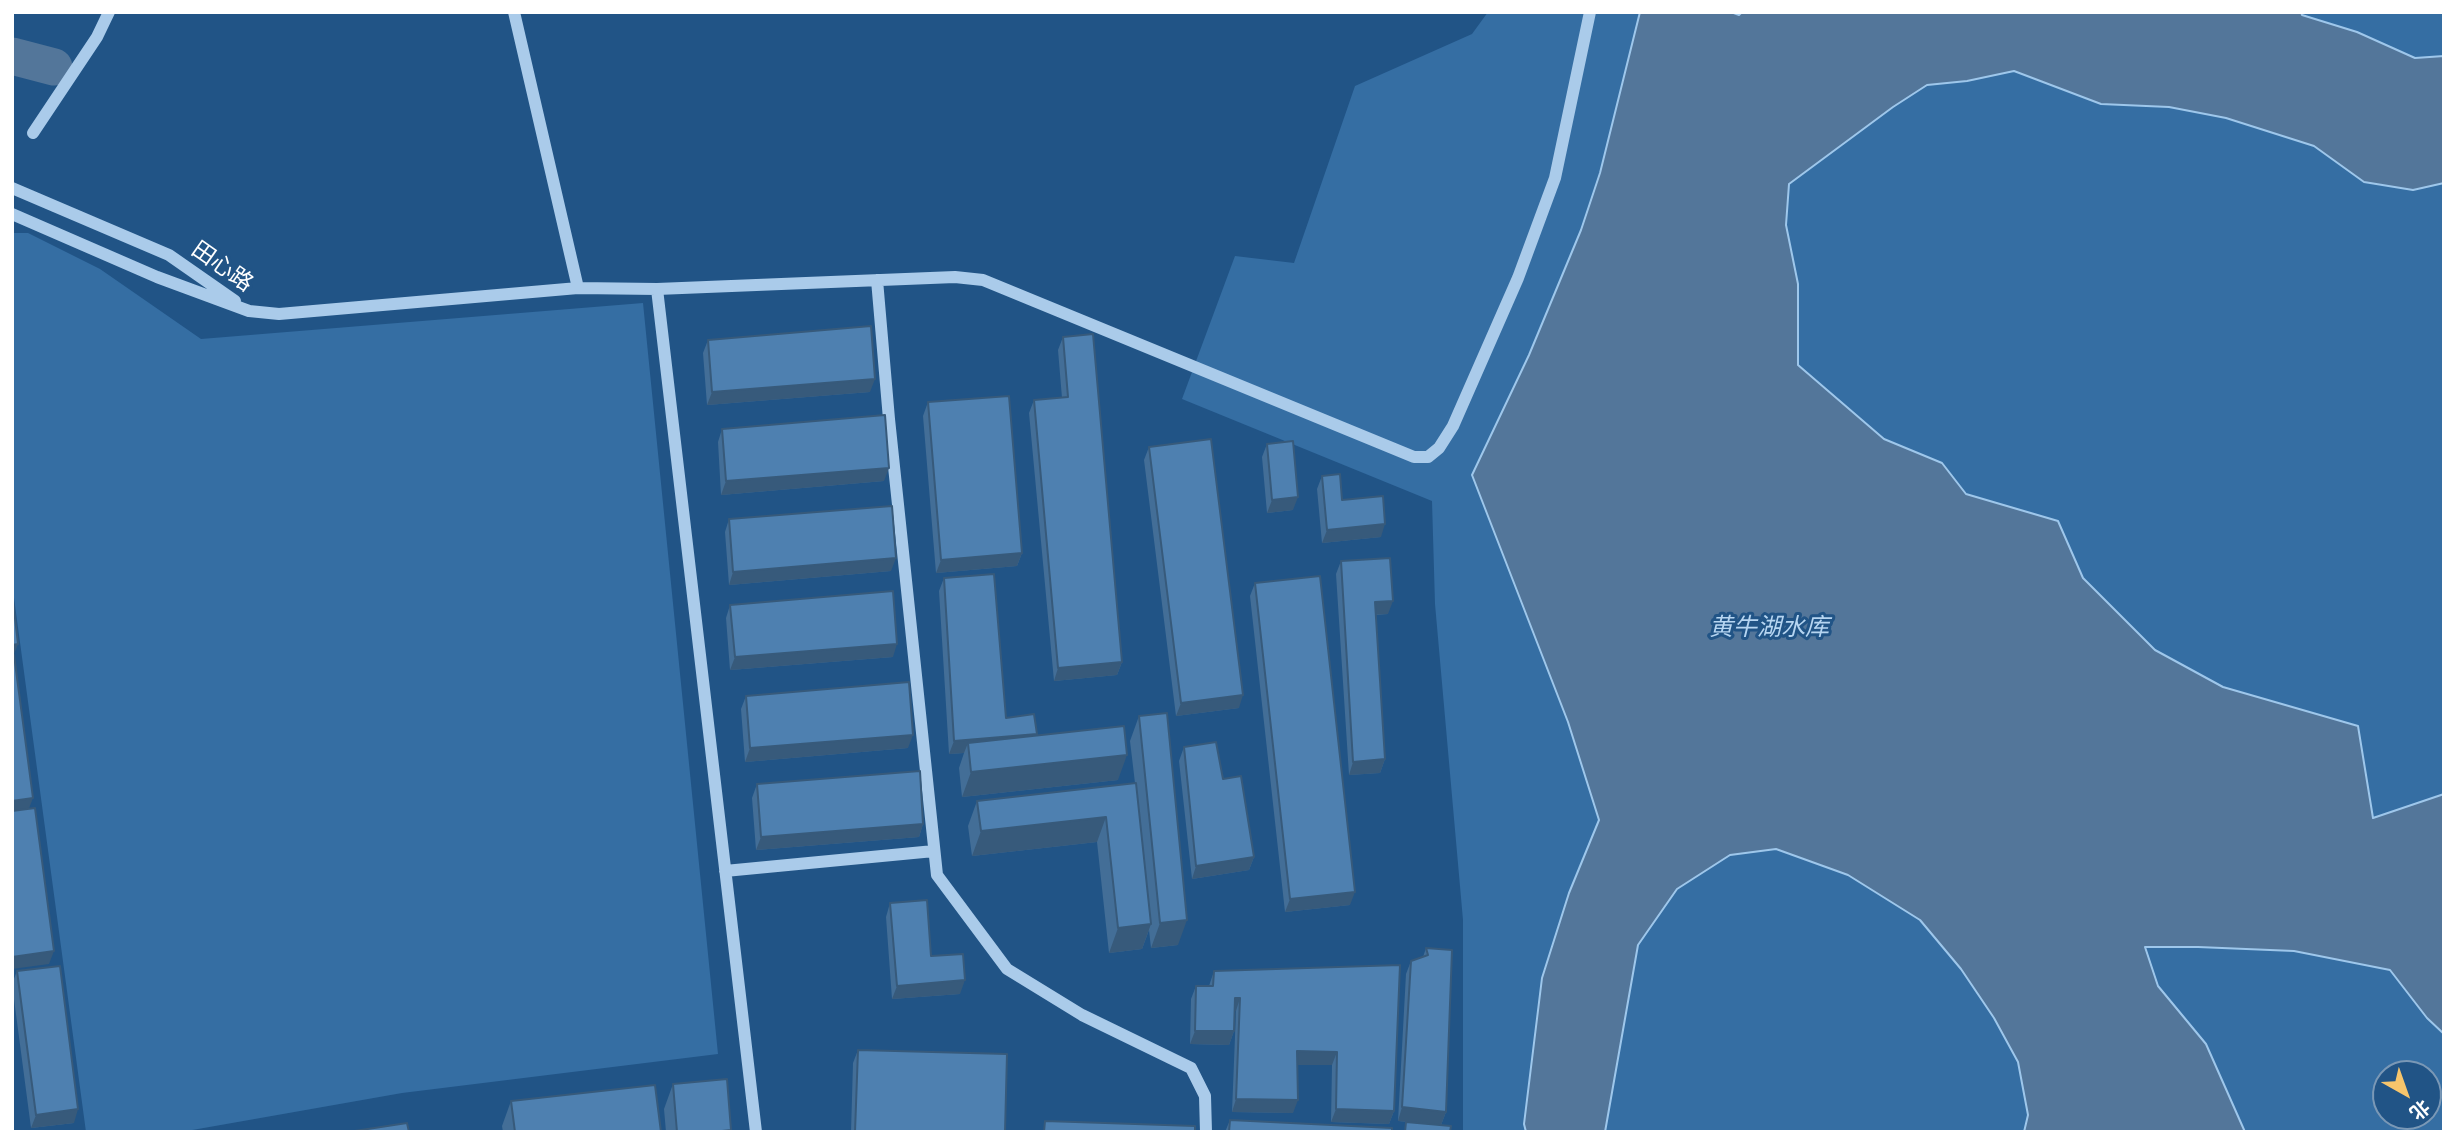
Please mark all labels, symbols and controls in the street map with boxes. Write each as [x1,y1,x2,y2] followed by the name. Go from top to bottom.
[186,236,258,298] street label: 田心路
[1709,614,1829,642] water label: 黄牛湖水库
[2372,1060,2442,1130] north arrow
[2405,1095,2434,1125] text: 北

